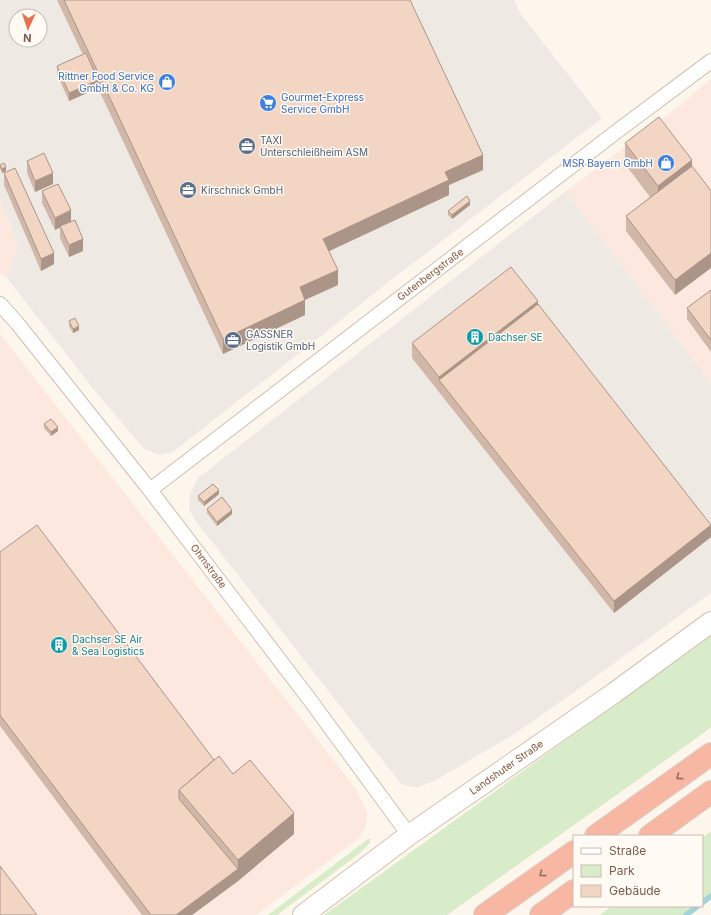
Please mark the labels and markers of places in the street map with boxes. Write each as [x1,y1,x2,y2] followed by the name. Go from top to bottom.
[58,70,154,94] place label: Rittner Food Service GmbH & Co. KG
[157,72,177,92] shop icon: Rittner Food Service GmbH & Co. KG
[281,91,364,115] place label: Gourmet-Express Service GmbH
[258,93,278,113] supermarket icon: Gourmet-Express Service GmbH
[260,134,368,158] place label: TAXI Unterschleißheim ASM
[237,136,257,156] office icon: TAXI Unterschleißheim ASM
[656,153,676,173] shop icon: MSR Bayern GmbH
[563,157,653,169] place label: MSR Bayern GmbH
[178,180,198,200] office icon: Kirschnick GmbH
[201,184,283,196] place label: Kirschnick GmbH
[465,327,485,347] building icon: Dachser SE
[246,328,315,352] place label: GASSNER Logistik GmbH
[223,330,243,350] office icon: GASSNER Logistik GmbH
[488,331,543,343] place label: Dachser SE
[72,633,144,657] place label: Dachser SE Air & Sea Logistics
[49,635,69,655] building icon: Dachser SE Air & Sea Logistics

